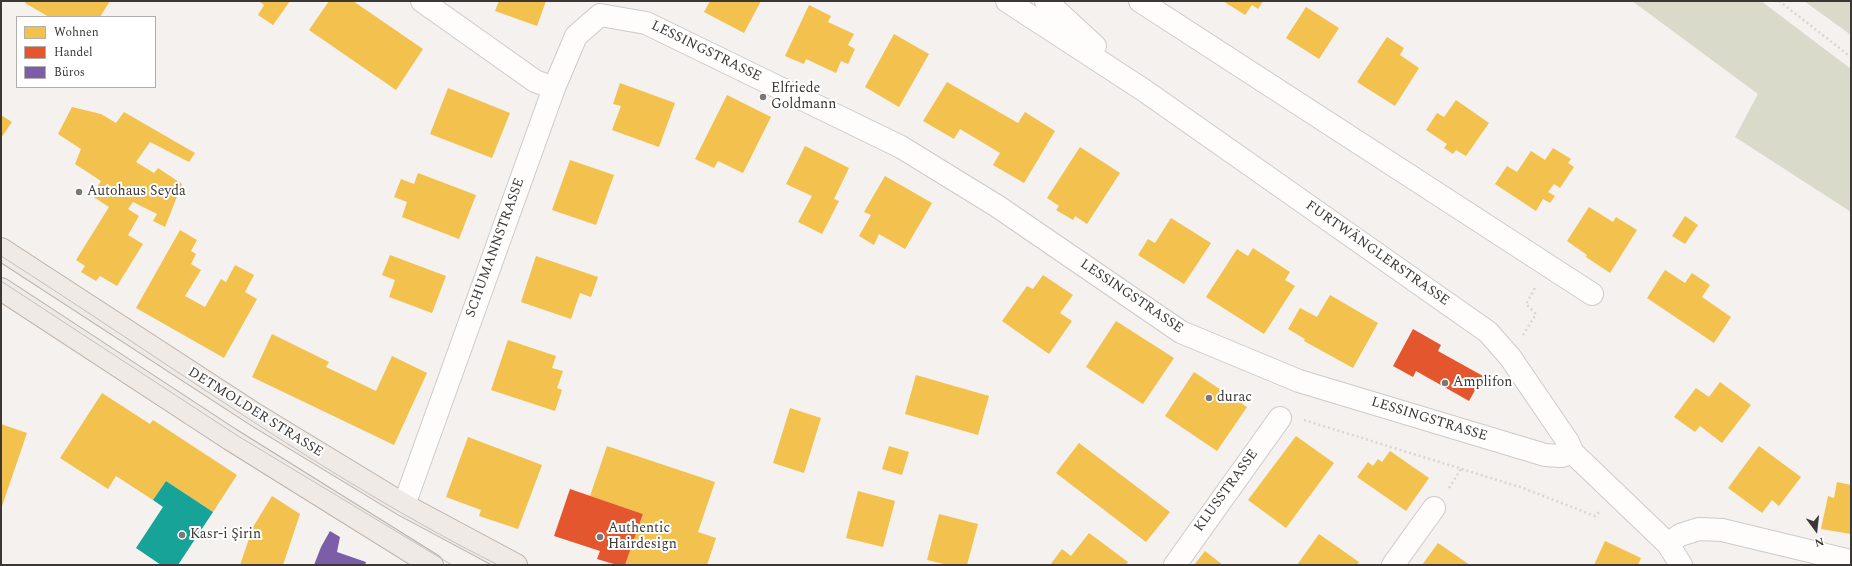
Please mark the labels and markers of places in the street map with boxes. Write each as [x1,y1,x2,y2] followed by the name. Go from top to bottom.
[771,81,836,114] place label: Elfriede Goldmann
[758,92,768,102] marker: Elfriede Goldmann
[87,184,186,200] place label: Autohaus Seyda
[74,187,84,197] marker: Autohaus Seyda
[1453,375,1512,391] place label: Amplifon
[1440,378,1450,388] marker: Amplifon
[1217,390,1252,406] place label: durac
[1204,393,1214,403] marker: durac
[608,521,677,554] place label: Authentic Hairdesign
[190,527,261,543] place label: Kasr-i Şirin
[177,530,187,540] marker: Kasr-i Şirin
[595,532,605,542] marker: Authentic Hairdesign

